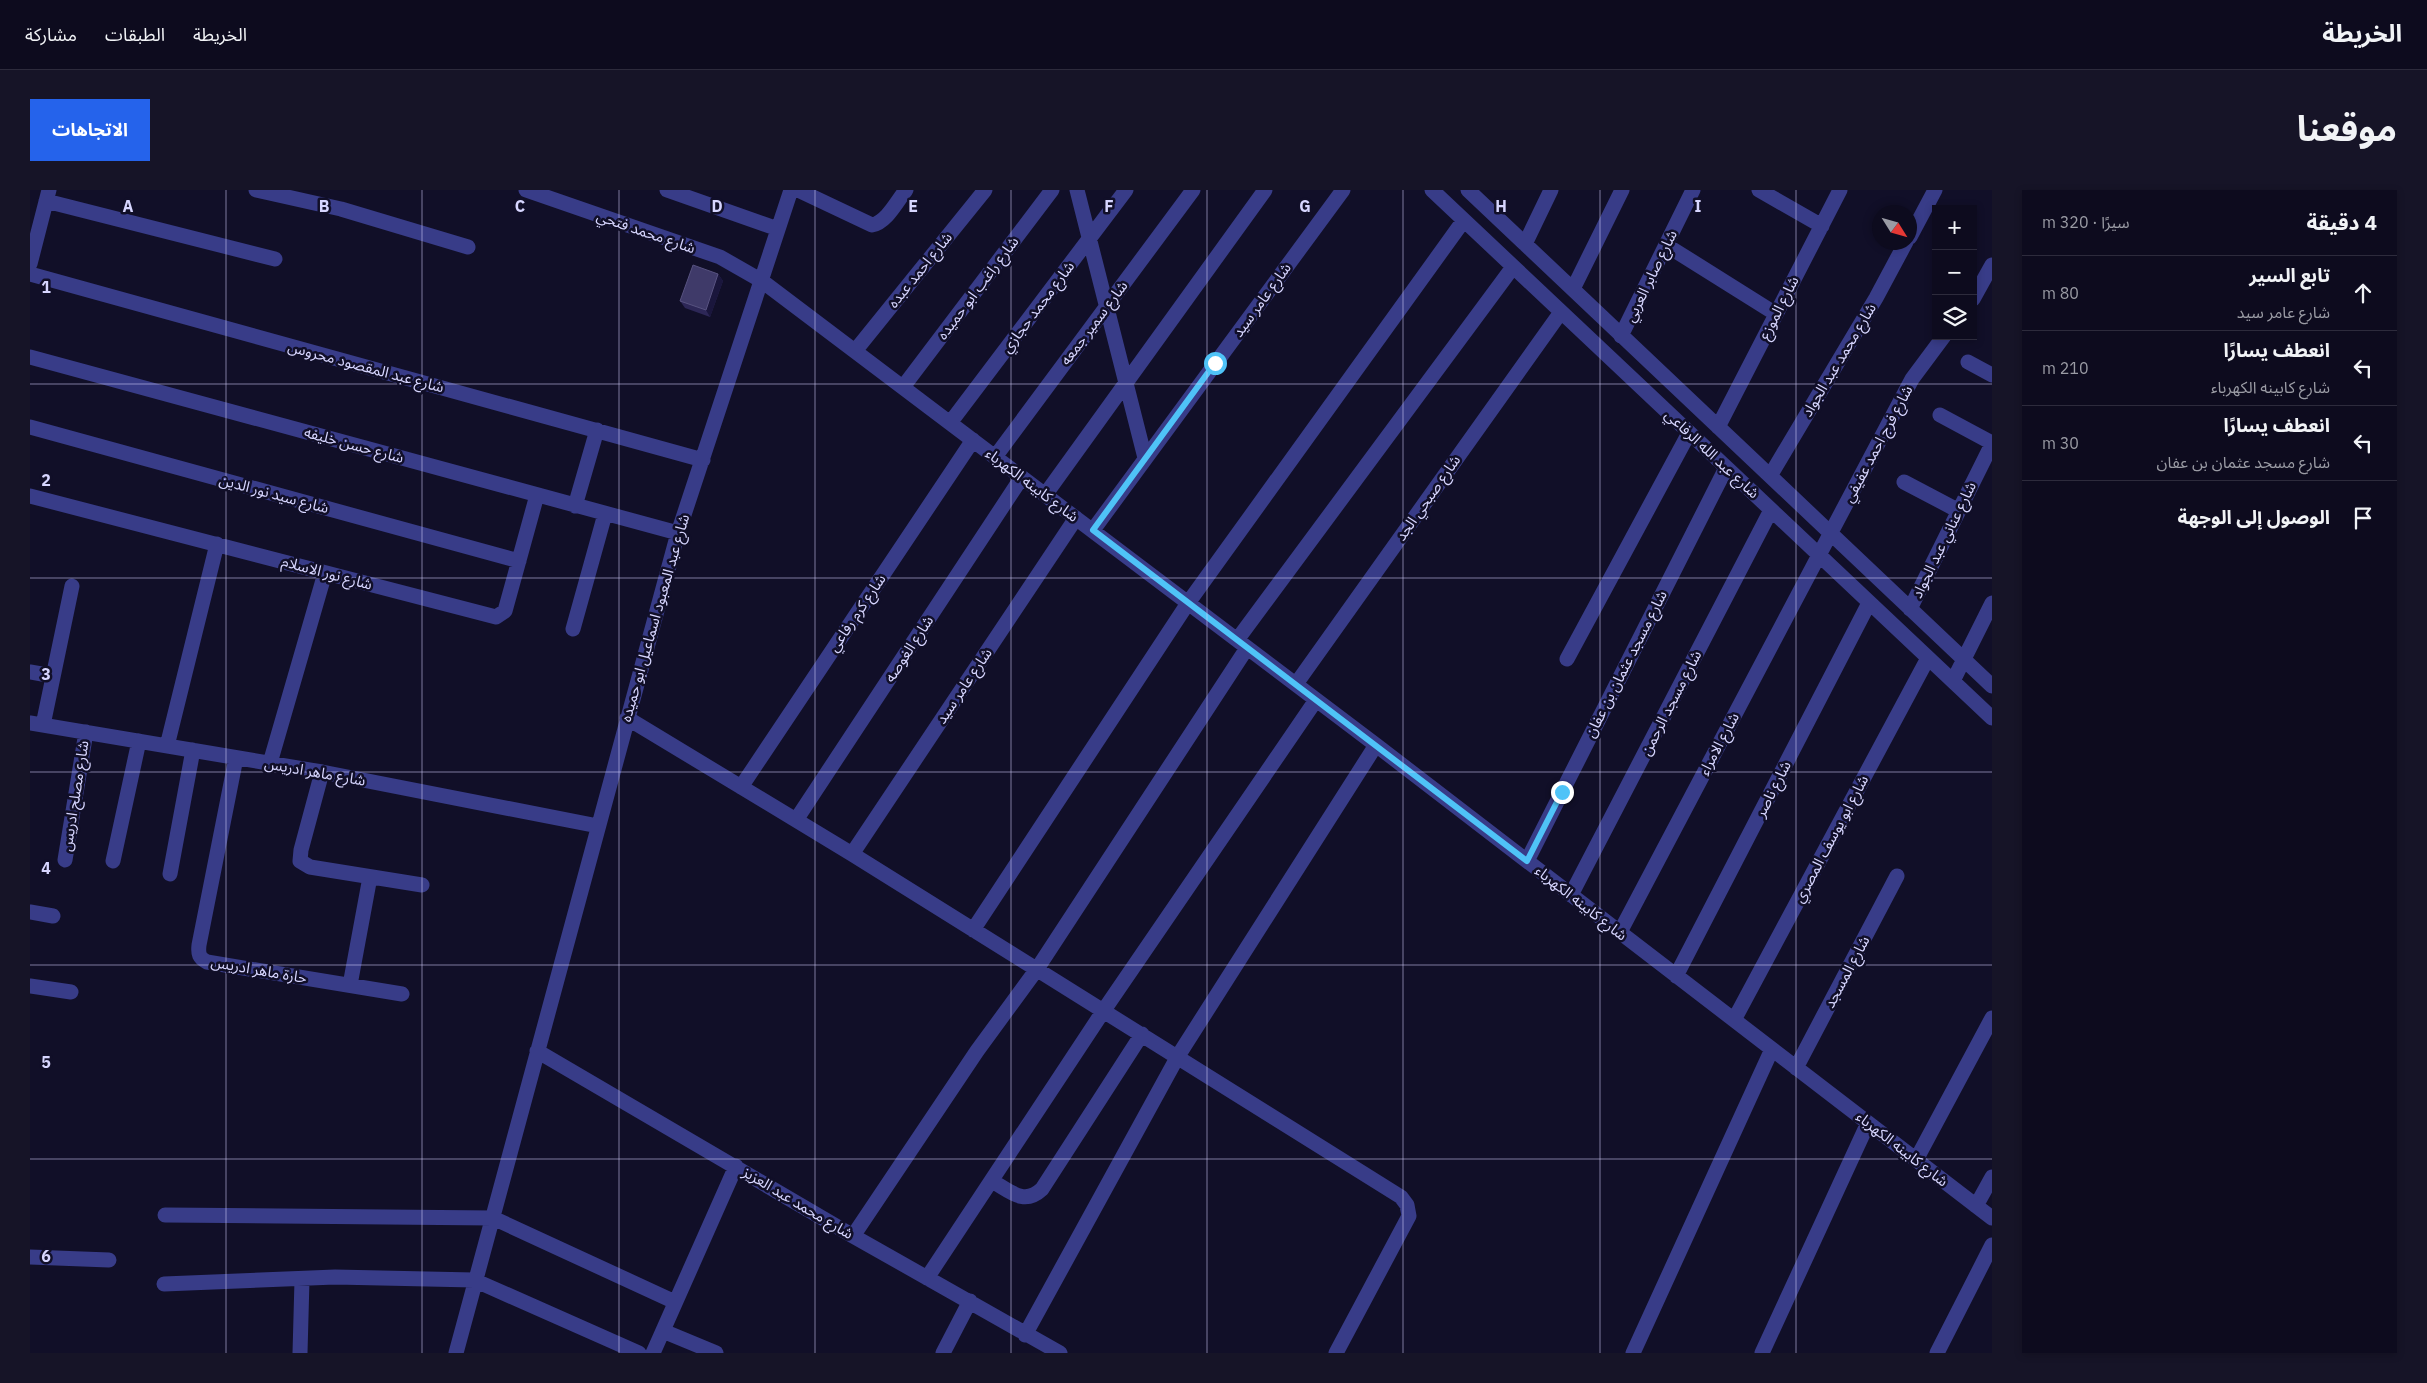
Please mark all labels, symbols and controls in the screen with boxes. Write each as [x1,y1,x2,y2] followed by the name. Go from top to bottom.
[2322,17,2402,49] text: الخريطة
[25,23,77,46] text: مشاركة
[105,23,165,46] text: الطبقات
[193,23,247,46] text: الخريطة
[30,99,150,161] button: الاتجاهات
[2297,105,2397,151] text: موقعنا
[123,196,134,216] text: A
[319,196,330,216] text: B
[515,196,525,216] text: C
[711,196,723,216] text: D
[908,196,918,216] text: E
[1104,196,1114,216] text: F
[1299,196,1311,216] text: G
[1495,196,1507,216] text: H
[1695,196,1702,216] text: I
[1872,205,1917,250] north arrow
[1932,205,1977,340] map controls
[1932,205,1977,250] button: +
[593,206,698,260] street label: شارع محمد فتحي
[2307,208,2377,236] text: 4 دقيقة
[2042,212,2130,232] text: سيرًا · 320 m
[1620,226,1684,326] street label: شارع صابر العربي
[883,228,958,313] street label: شارع احمد عبده
[933,232,1025,345] street label: شارع راغب ابو حميده
[1932,250,1977,295] button: −
[997,257,1081,358] street label: شارع محمد حجازي
[1228,259,1298,342] street label: شارع عامر سيد
[2249,263,2330,287] text: تابع السير
[1754,272,1805,344] street label: شارع الموزع
[41,277,51,297] text: 1
[1056,277,1134,371] street label: شارع سمير جمعه
[2349,279,2377,307] icon: ahead
[2042,283,2079,303] text: 80 m
[1932,295,1977,340] button: layers
[1797,299,1883,422] street label: شارع محمد عبد الجواد
[2237,302,2330,322] text: شارع عامر سيد
[285,337,446,399] street label: شارع عبد المقصود محروس
[2223,338,2330,362] text: انعطف يسارًا
[1204,352,1227,375] route start
[2349,354,2377,382] icon: left
[2042,358,2089,378] text: 210 m
[2211,377,2330,397] text: شارع كابينه الكهرباء
[1839,382,1919,507] street label: شارع فرج احمد عفيفي
[1659,405,1764,505] street label: شارع عبد الله الرفاعي
[2223,413,2330,437] text: انعطف يسارًا
[301,422,406,470] street label: شارع حسن خليفه
[2349,429,2377,457] icon: left
[2042,433,2079,453] text: 30 m
[980,443,1083,528] street label: شارع كابينه الكهرباء
[1391,451,1467,546] street label: شارع صبحي الجد
[2157,452,2330,472] text: شارع مسجد عثمان بن عفان
[41,470,51,490] text: 2
[216,470,331,520] street label: شارع سيد نور الدين
[1907,478,1983,603] street label: شارع عناني عبد الجواد
[2349,504,2377,532] icon: arrive
[2178,505,2330,529] text: الوصول إلى الوجهة
[616,512,696,725] street label: شارع عبد المعبود اسماعيل ابو حميده
[279,551,375,597] street label: شارع نور الاسلام
[824,570,892,657] street label: شارع كرم رفاعي
[1580,587,1674,742] street label: شارع مسجد عثمان بن عفان
[880,611,940,687] street label: شارع الغوصه
[931,644,999,729] street label: شارع عامر سيد
[1636,647,1708,760] street label: شارع مسجد الرحمن
[41,664,51,684] text: 3
[1694,709,1746,780] street label: شارع الامراء
[56,739,96,853] street label: شارع مصلح ادريس
[262,753,367,793] street label: شارع ماهر ادريس
[1750,757,1798,822] street label: شارع ناصر
[1789,771,1875,907] street label: شارع ابو يوسف المصري
[1551,781,1574,804] route end
[41,858,51,878] text: 4
[1530,861,1631,947] street label: شارع كابينه الكهرباء
[1820,932,1876,1013] street label: شارع المسجد
[209,952,309,987] street label: حارة ماهر ادريس
[41,1052,51,1072] text: 5
[1851,1107,1952,1193] street label: شارع كابينه الكهرباء
[737,1162,857,1246] street label: شارع محمد عبد العزيز
[41,1246,51,1266] text: 6

